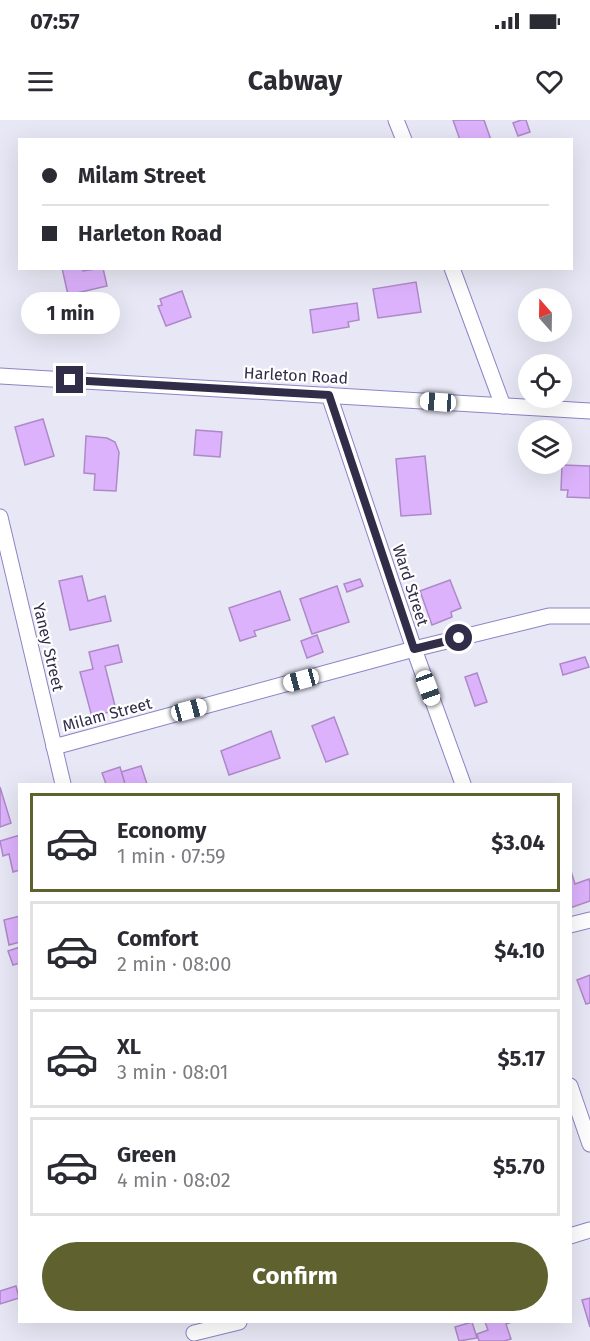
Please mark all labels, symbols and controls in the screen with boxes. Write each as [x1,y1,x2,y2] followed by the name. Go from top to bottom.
[30,8,80,35] text: 07:57
[24,65,57,98] icon: menu
[248,65,342,97] text: Cabway
[533,65,566,98] icon: heart
[78,162,206,189] text: Milam Street
[78,220,222,247] text: Harleton Road
[518,288,572,342] north arrow
[518,288,572,474] map controls
[20,293,119,335] callout: 1 min
[46,301,95,325] text: 1 min
[518,354,572,408] button: locate
[243,363,349,388] street label: Harleton Road
[56,366,83,393] route end
[419,392,457,412] car
[518,420,572,474] button: layers
[388,542,433,628] street label: Ward Street
[29,601,68,693] street label: Yaney Street
[445,624,472,651] route start
[281,667,321,693] car
[413,668,443,708] car
[60,693,154,736] street label: Milam Street
[169,697,209,723] car
[45,816,99,870] icon: car
[117,817,206,844] text: Economy
[491,829,545,856] text: $3.04
[117,844,226,868] text: 1 min · 07:59
[45,924,99,978] icon: car
[117,925,198,952] text: Comfort
[494,937,545,964] text: $4.10
[117,952,231,976] text: 2 min · 08:00
[45,1032,99,1086] icon: car
[117,1033,141,1060] text: XL
[498,1045,545,1072] text: $5.17
[117,1060,228,1084] text: 3 min · 08:01
[45,1140,99,1194] icon: car
[117,1141,176,1168] text: Green
[493,1153,545,1180] text: $5.70
[117,1168,231,1192] text: 4 min · 08:02
[42,1242,548,1311] button: Confirm

